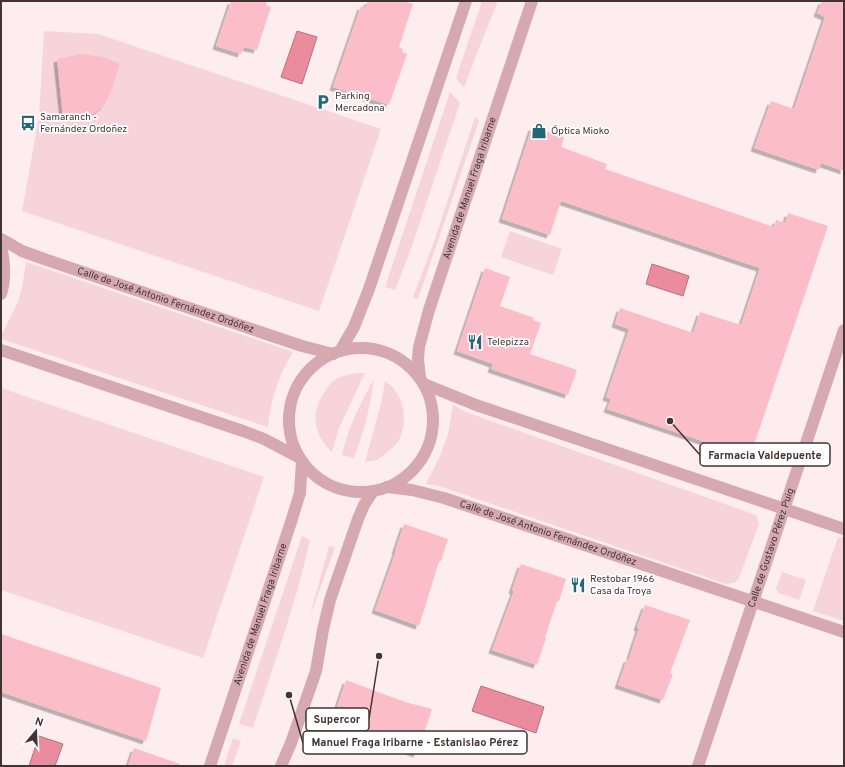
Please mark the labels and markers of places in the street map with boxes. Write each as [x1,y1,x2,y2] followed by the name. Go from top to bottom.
[335,90,385,115] place label: Parking Mercadona
[314,93,332,111] parking icon: Parking Mercadona
[40,111,127,136] place label: Samaranch - Fernández Ordoñez
[19,114,37,132] bus stop icon: Samaranch - Fernández Ordoñez
[530,122,548,140] shop icon: Óptica Mioko
[551,125,610,138] place label: Óptica Mioko
[466,333,484,351] restaurant icon: Telepizza
[487,336,529,349] place label: Telepizza
[700,443,830,466] callout: Farmacia Valdepuente
[590,573,655,598] place label: Restobar 1966 Casa da Troya
[569,576,587,594] restaurant icon: Restobar 1966 Casa da Troya
[306,708,369,731] callout: Supercor
[303,731,527,754] callout: Manuel Fraga Iribarne - Estanislao Pérez

